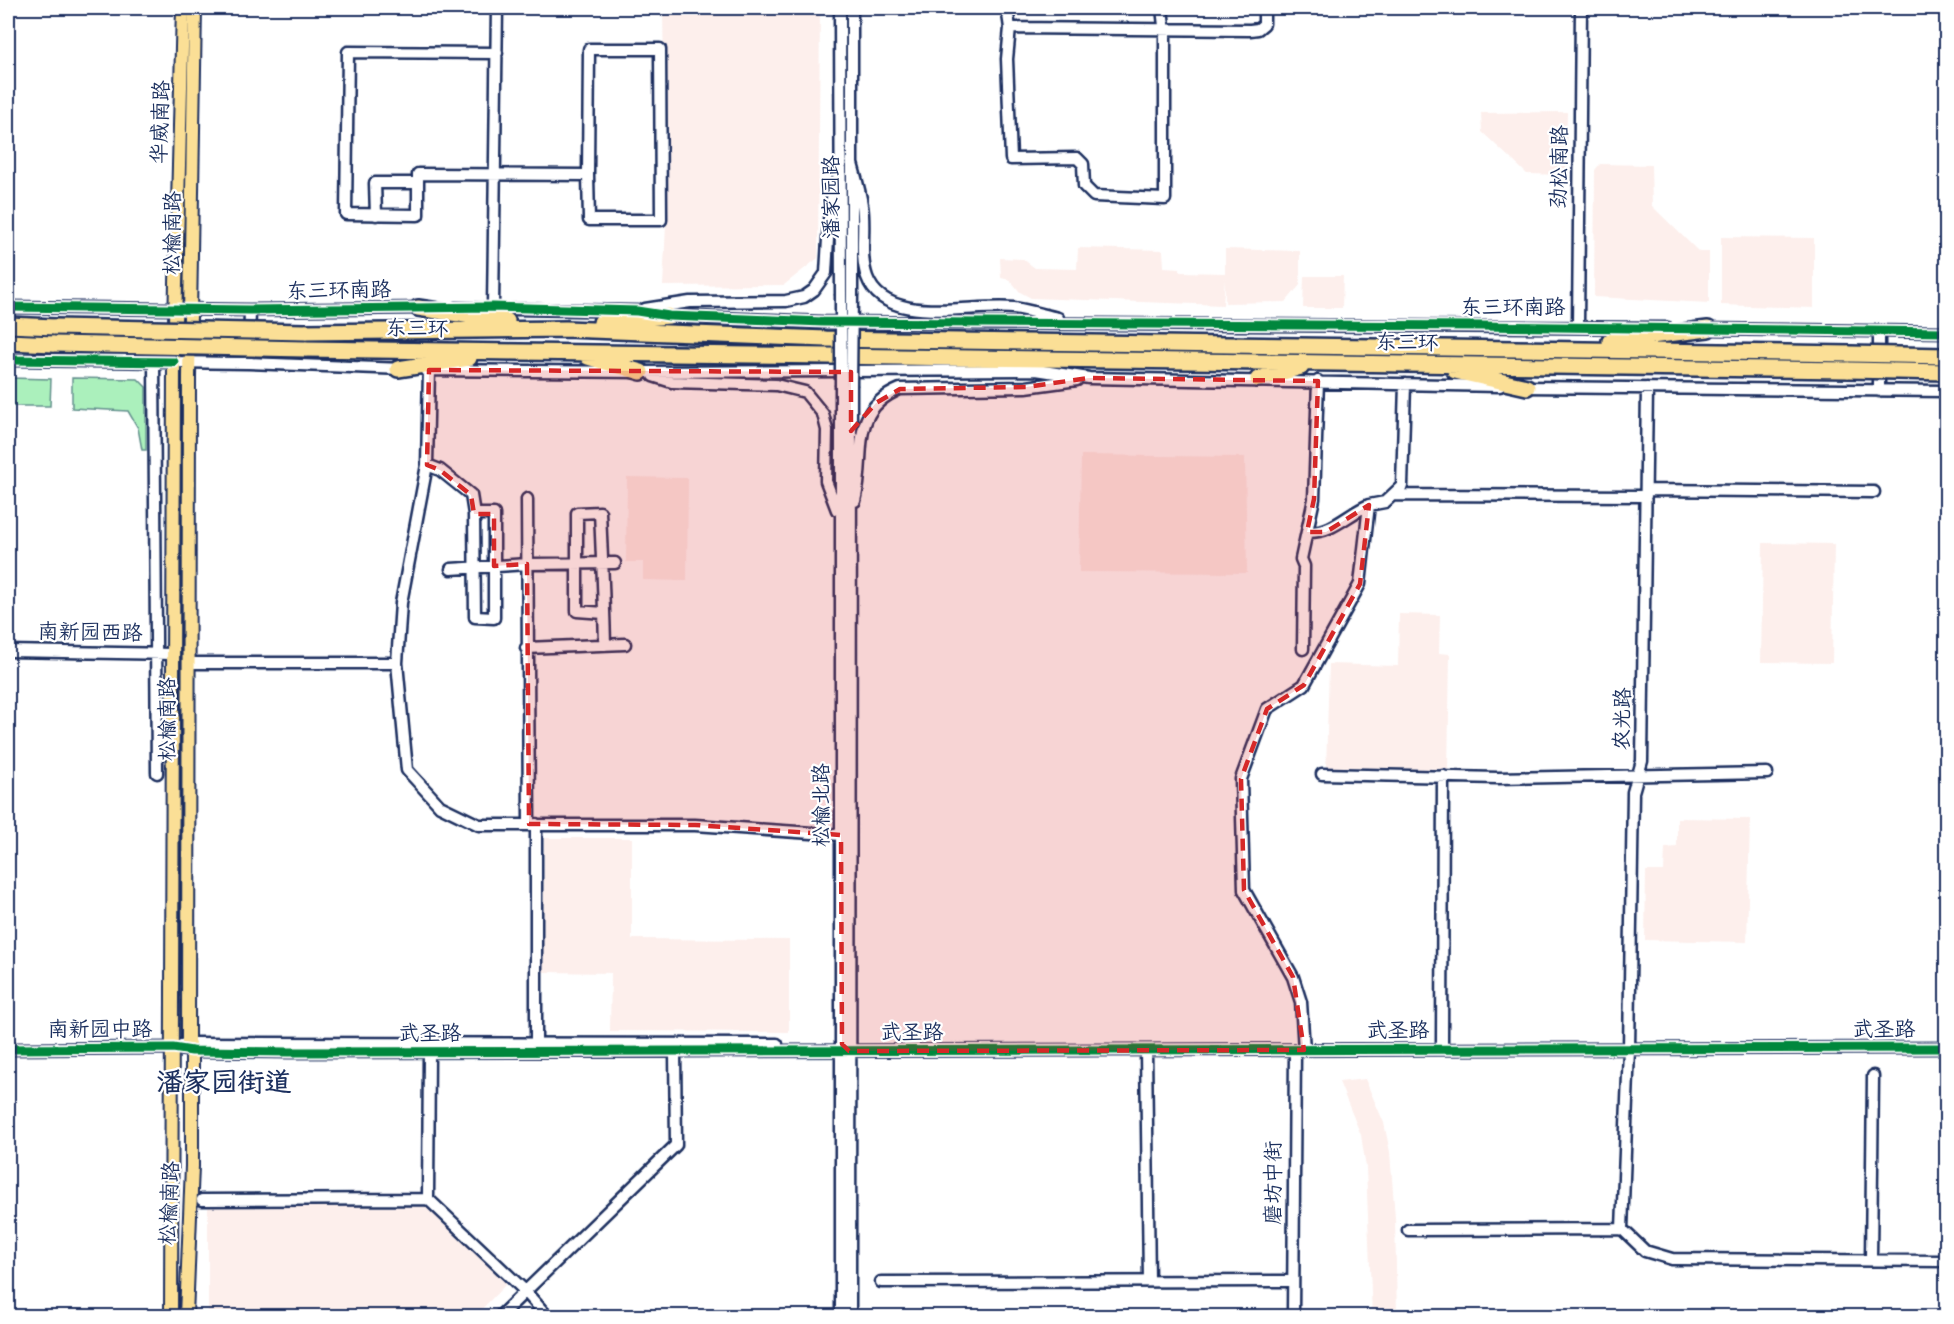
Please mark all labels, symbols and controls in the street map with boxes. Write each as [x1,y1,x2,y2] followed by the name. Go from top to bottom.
[146,80,176,164] street label: 华威南路
[1545,125,1575,209] street label: 劲松南路
[818,155,846,239] street label: 潘家园路
[158,191,188,275] street label: 松榆南路
[286,276,392,306] street label: 东三环南路
[1461,294,1566,322] street label: 东三环南路
[385,314,449,344] street label: 东三环
[1375,328,1439,358] street label: 东三环
[37,618,143,648] street label: 南新园西路
[154,677,182,761] street label: 松榆南路
[1608,687,1638,751] street label: 农光路
[808,763,836,847] street label: 松榆北路
[48,1016,153,1044] street label: 南新园中路
[1853,1016,1916,1044] street label: 武圣路
[1367,1017,1430,1045] street label: 武圣路
[881,1019,944,1047] street label: 武圣路
[399,1020,462,1048] street label: 武圣路
[157,1066,292,1101] district label: 潘家园街道
[1260,1141,1288,1225] street label: 磨坊中街
[154,1160,186,1246] street label: 松榆南路

